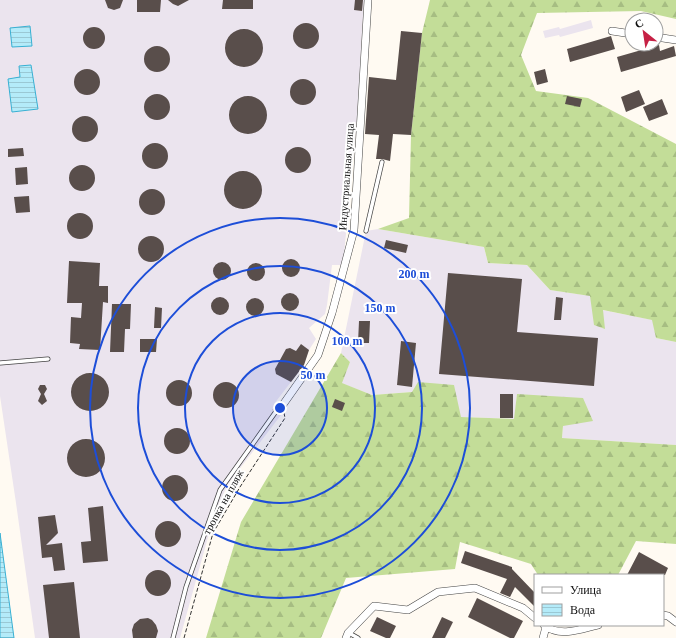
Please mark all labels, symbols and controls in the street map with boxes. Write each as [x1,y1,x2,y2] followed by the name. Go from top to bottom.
[624,12,664,52] north arrow
[633,16,645,31] text: С
[336,123,356,231] street label: Индустриальная улица
[399,267,430,281] text: 200 m
[365,301,396,315] text: 150 m
[332,334,363,348] text: 100 m
[301,368,326,382] text: 50 m
[273,401,287,415] centre of rings
[200,467,246,536] street label: тропка на пляж
[534,574,664,626] legend
[570,583,602,597] text: Улица
[570,603,596,617] text: Вода

